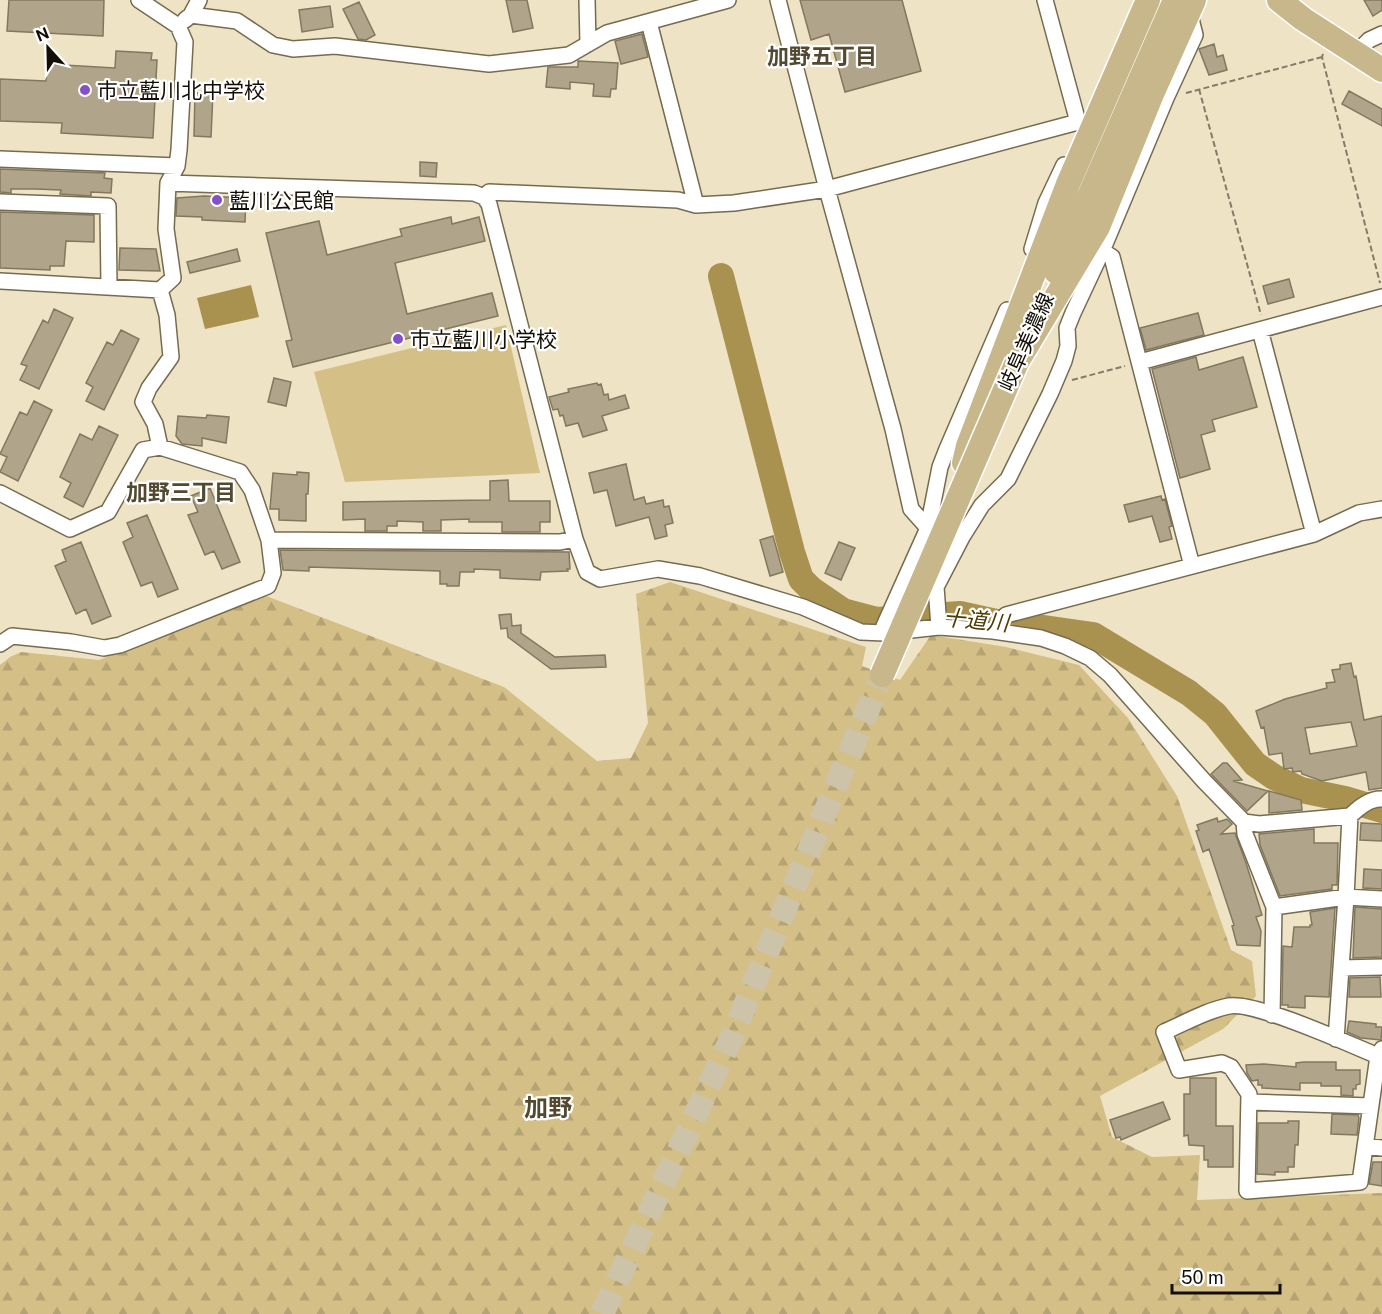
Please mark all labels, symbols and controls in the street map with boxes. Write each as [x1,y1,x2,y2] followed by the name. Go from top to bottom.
[18,18,78,78] north arrow
[33,23,52,46] text: N
[767,43,877,69] district label: 加野五丁目
[97,78,265,103] place label: 市立藍川北中学校
[78,83,92,97] marker: 市立藍川北中学校
[229,188,334,213] place label: 藍川公民館
[210,193,224,207] marker: 藍川公民館
[993,289,1059,395] street label: 岐阜美濃線
[410,327,557,352] place label: 市立藍川小学校
[391,332,405,346] marker: 市立藍川小学校
[126,479,236,505] district label: 加野三丁目
[942,604,1012,636] water label: 十道川
[524,1093,572,1121] district label: 加野
[1172,1257,1280,1295] scale bar
[1181,1267,1224,1288] text: 50 m

